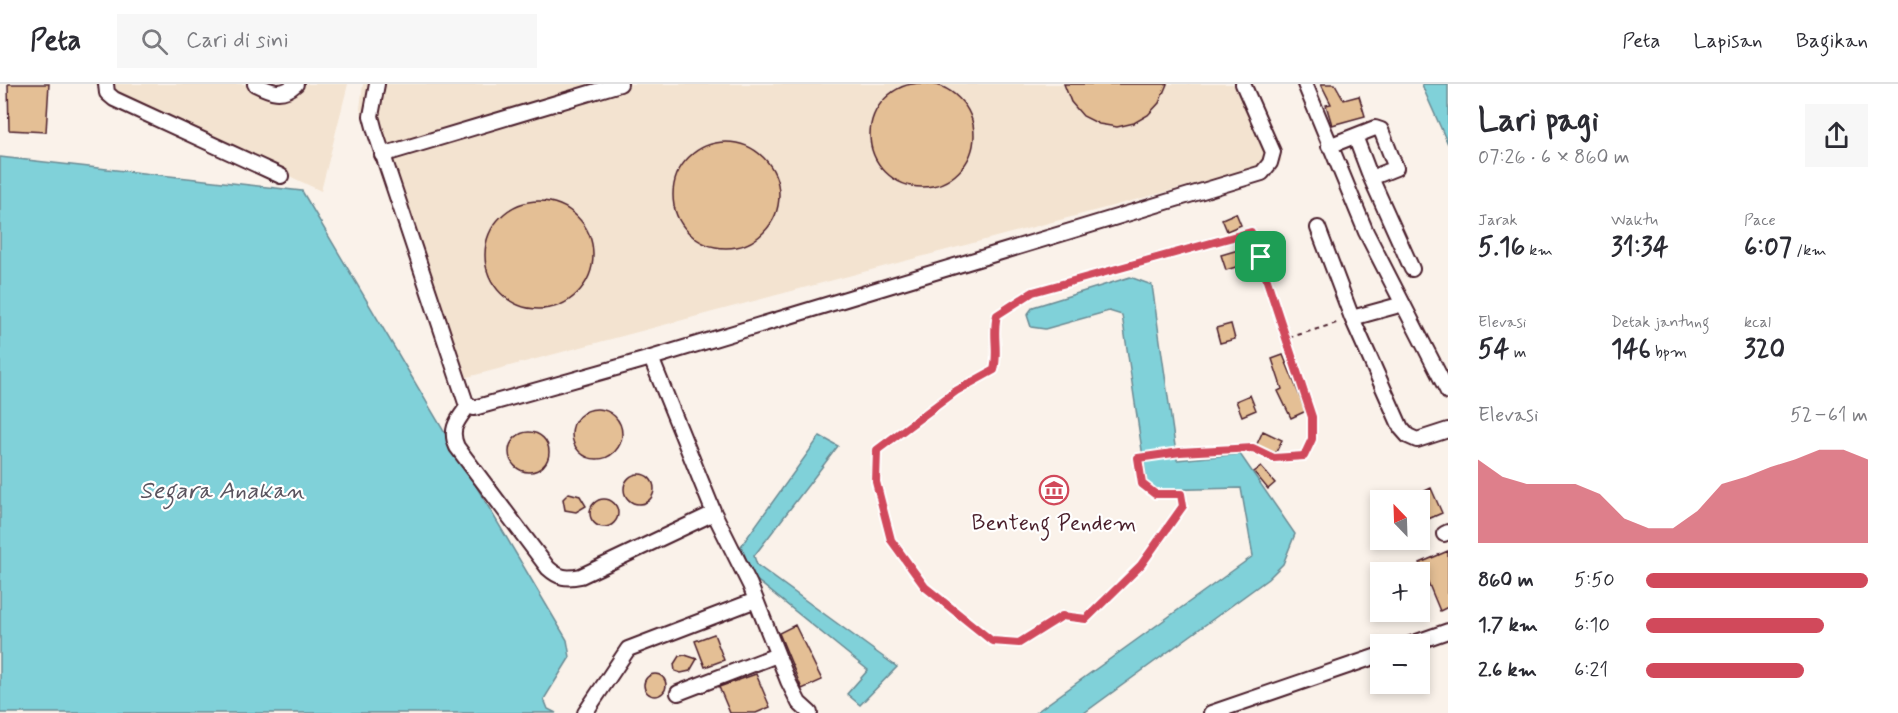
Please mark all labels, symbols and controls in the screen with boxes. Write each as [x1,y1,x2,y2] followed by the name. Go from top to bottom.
[117,14,537,68] search box
[30,23,81,60] text: Peta
[138,25,171,58] icon: search
[186,27,289,55] text: Cari di sini
[1622,27,1661,55] text: Peta
[1694,27,1763,55] text: Lapisan
[1796,27,1868,55] text: Bagikan
[1478,99,1599,143] text: Lari pagi
[1805,104,1868,167] button: share
[1478,144,1630,171] text: 07:26 · 6 × 860 m
[1478,210,1517,231] text: Jarak
[1611,210,1658,231] text: Waktu
[1744,210,1776,231] text: Pace
[1235,231,1286,282] pin
[1478,231,1525,265] text: 5.16
[1611,231,1668,265] text: 31:34
[1744,231,1792,265] text: 6:07
[1244,240,1277,273] icon: arrive
[1525,240,1553,261] text: km
[1792,240,1827,261] text: /km
[1478,312,1526,333] text: Elevasi
[1611,312,1710,333] text: Detak jantung
[1744,312,1771,333] text: kcal
[1478,333,1509,367] text: 54
[1611,333,1651,367] text: 146
[1744,333,1785,367] text: 320
[1509,342,1526,363] text: m
[1651,342,1687,363] text: bpm
[1478,402,1538,429] text: Elevasi
[1790,402,1868,429] text: 52–61 m
[1038,474,1070,506] museum icon: Benteng Pendem
[139,476,305,510] water label: Segara Anakan
[1370,490,1430,550] north arrow
[1370,490,1430,694] map controls
[972,510,1136,541] place label: Benteng Pendem
[1370,562,1430,622] button: +
[1478,567,1534,594] text: 860 m
[1574,567,1615,594] text: 5:50
[1478,612,1538,639] text: 1.7 km
[1574,612,1610,639] text: 6:10
[1370,634,1430,694] button: −
[1478,657,1537,684] text: 2.6 km
[1574,657,1608,684] text: 6:21

